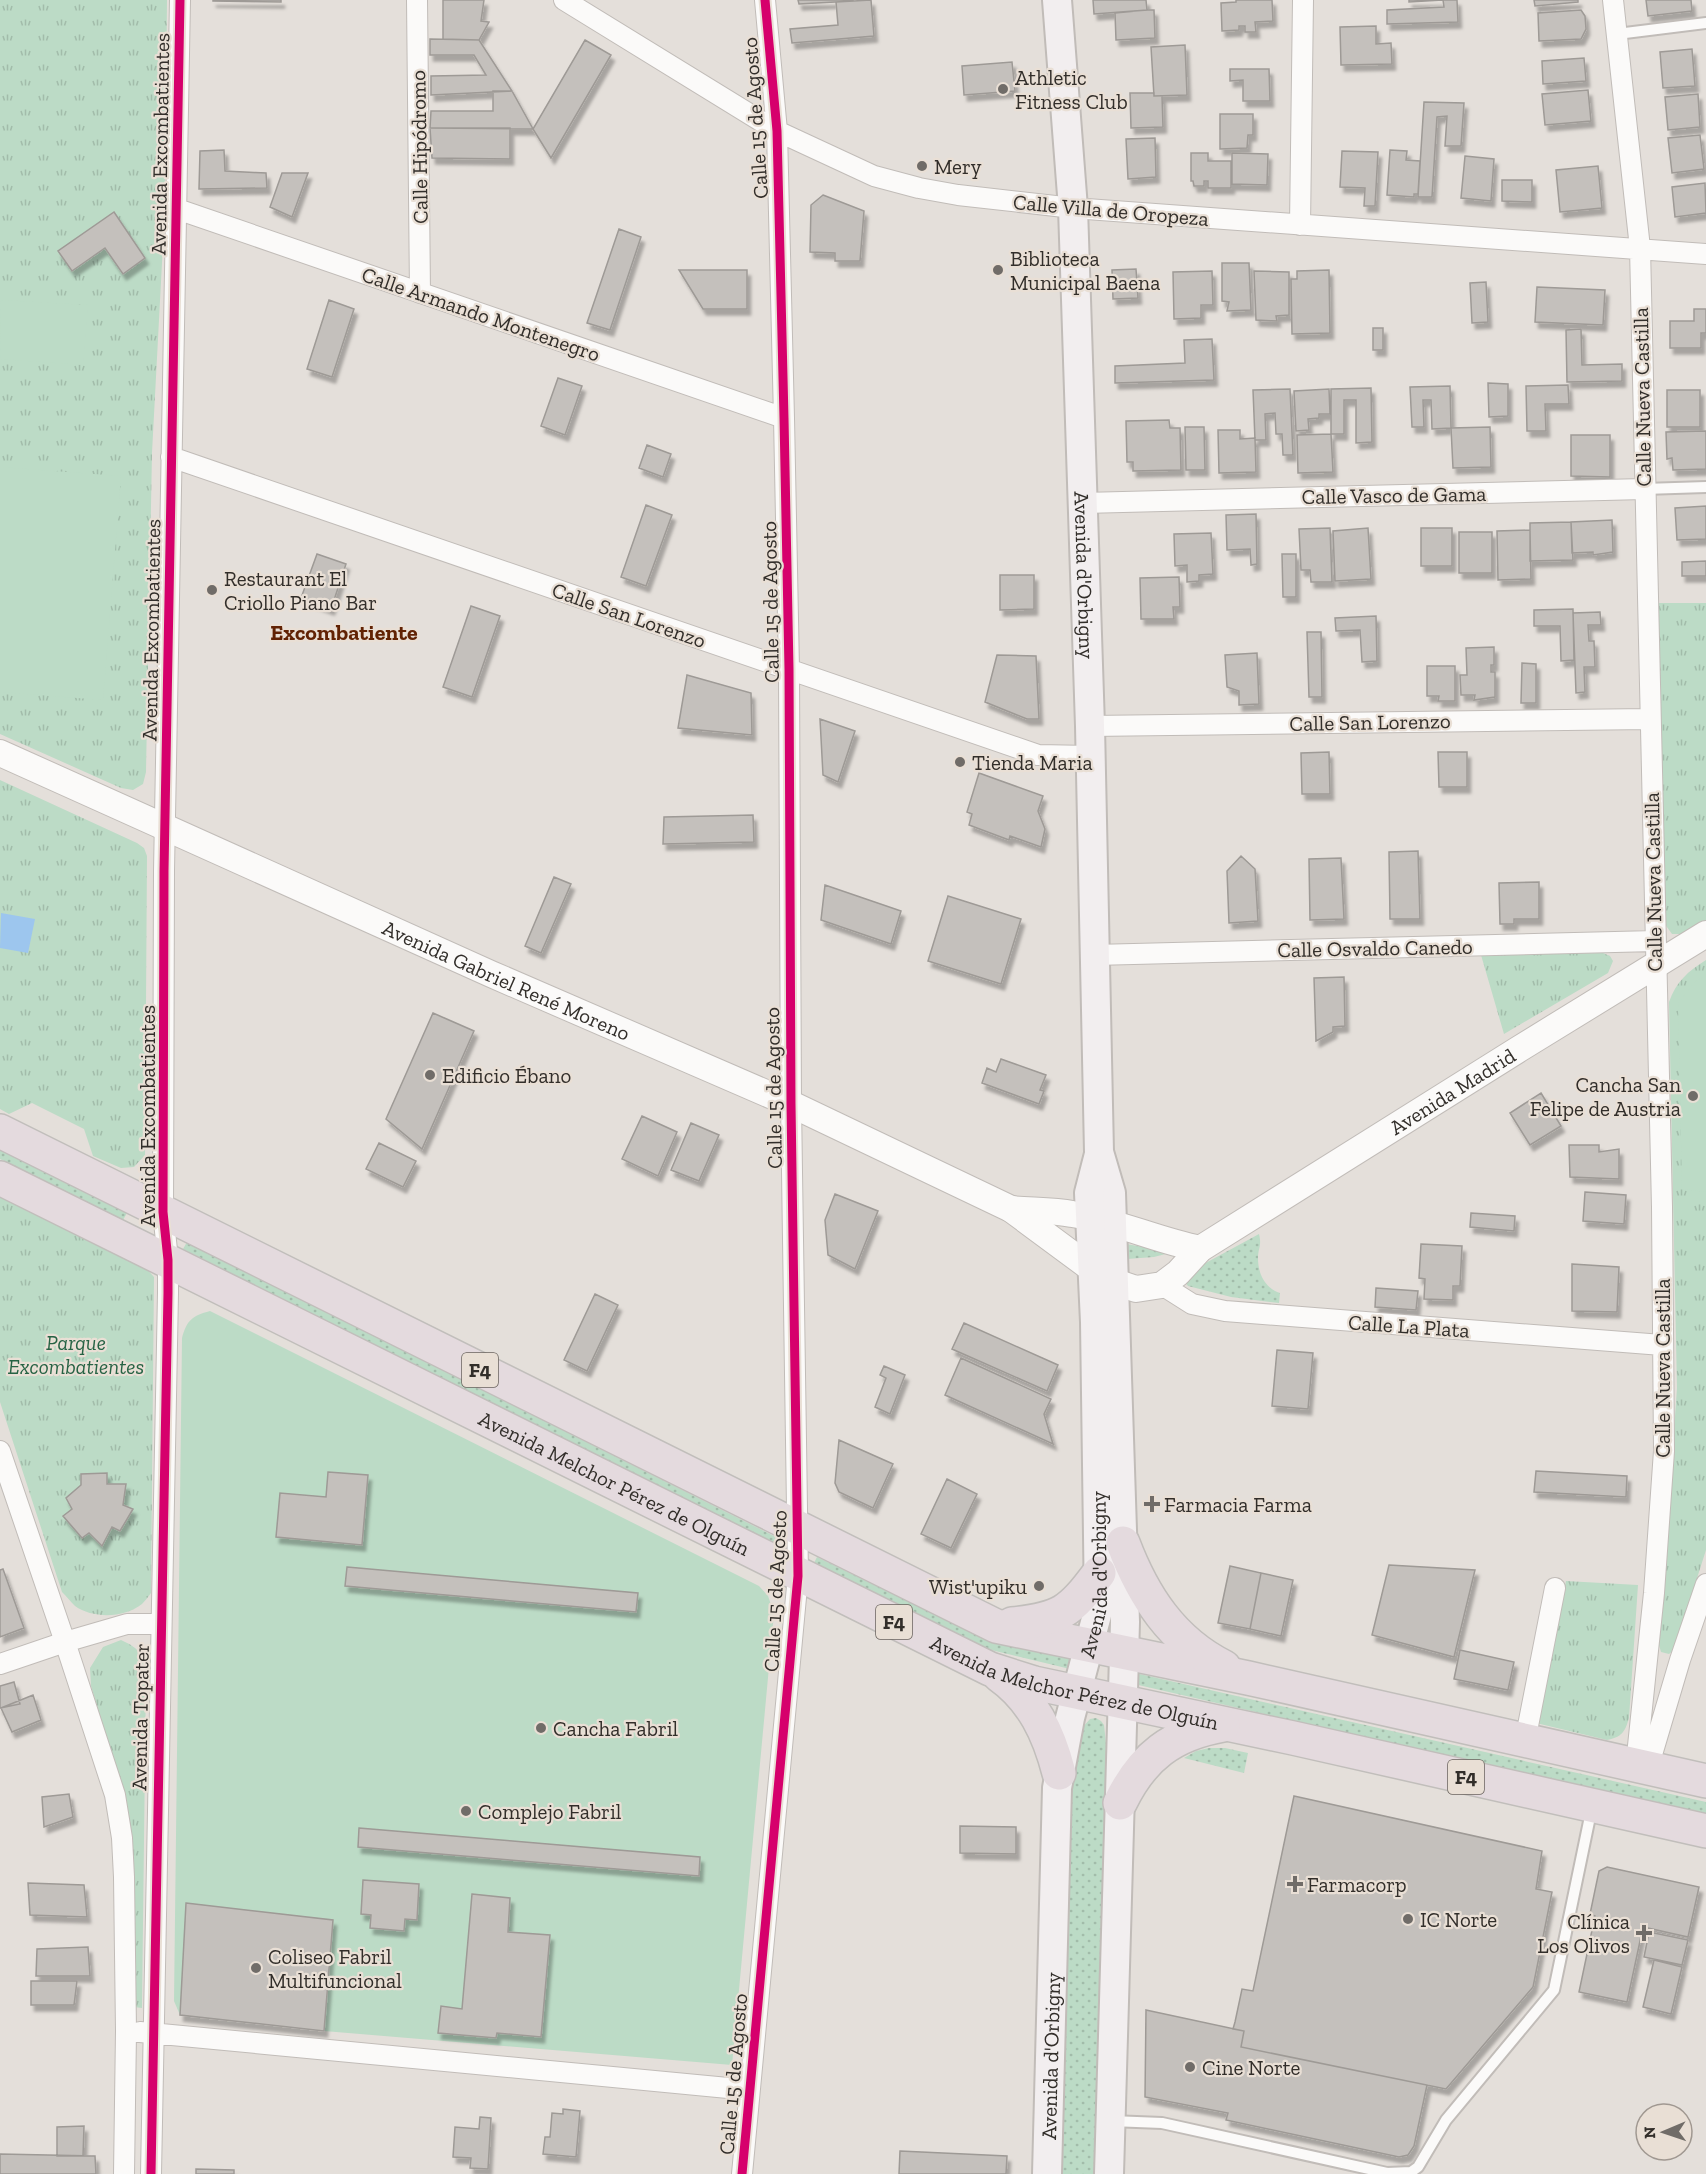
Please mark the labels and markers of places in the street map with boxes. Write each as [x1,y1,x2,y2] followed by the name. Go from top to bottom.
[1015,65,1128,114] place label: Athletic Fitness Club
[996,82,1010,96] marker: Athletic Fitness Club
[934,154,982,179] place label: Mery
[915,159,929,173] marker: Mery
[1010,246,1160,295] place label: Biblioteca Municipal Baena
[991,263,1005,277] marker: Biblioteca Municipal Baena
[224,566,377,615] place label: Restaurant El Criollo Piano Bar
[205,583,219,597] marker: Restaurant El Criollo Piano Bar
[972,750,1093,775] place label: Tienda Maria
[953,755,967,769] marker: Tienda Maria
[442,1063,571,1088] place label: Edificio Ébano
[423,1068,437,1082] marker: Edificio Ébano
[1530,1072,1681,1121] place label: Cancha San Felipe de Austria
[1686,1089,1700,1103] marker: Cancha San Felipe de Austria
[1164,1492,1312,1517] place label: Farmacia Farma
[1145,1497,1159,1511] marker: Farmacia Farma
[929,1574,1027,1599] place label: Wist'upiku
[1032,1579,1046,1593] marker: Wist'upiku
[553,1716,679,1741] place label: Cancha Fabril
[534,1721,548,1735] marker: Cancha Fabril
[478,1799,622,1825] place label: Complejo Fabril
[459,1804,473,1818] marker: Complejo Fabril
[1307,1872,1407,1897] place label: Farmacorp
[1288,1877,1302,1891] marker: Farmacorp
[1420,1907,1497,1932] place label: IC Norte
[1537,1909,1630,1958] place label: Clínica Los Olivos
[1401,1912,1415,1926] marker: IC Norte
[1635,1924,1653,1942] marker: Clínica Los Olivos
[268,1944,402,1993] place label: Coliseo Fabril Multifuncional
[249,1961,263,1975] marker: Coliseo Fabril Multifuncional
[1202,2055,1301,2080] place label: Cine Norte
[1183,2060,1197,2074] marker: Cine Norte

